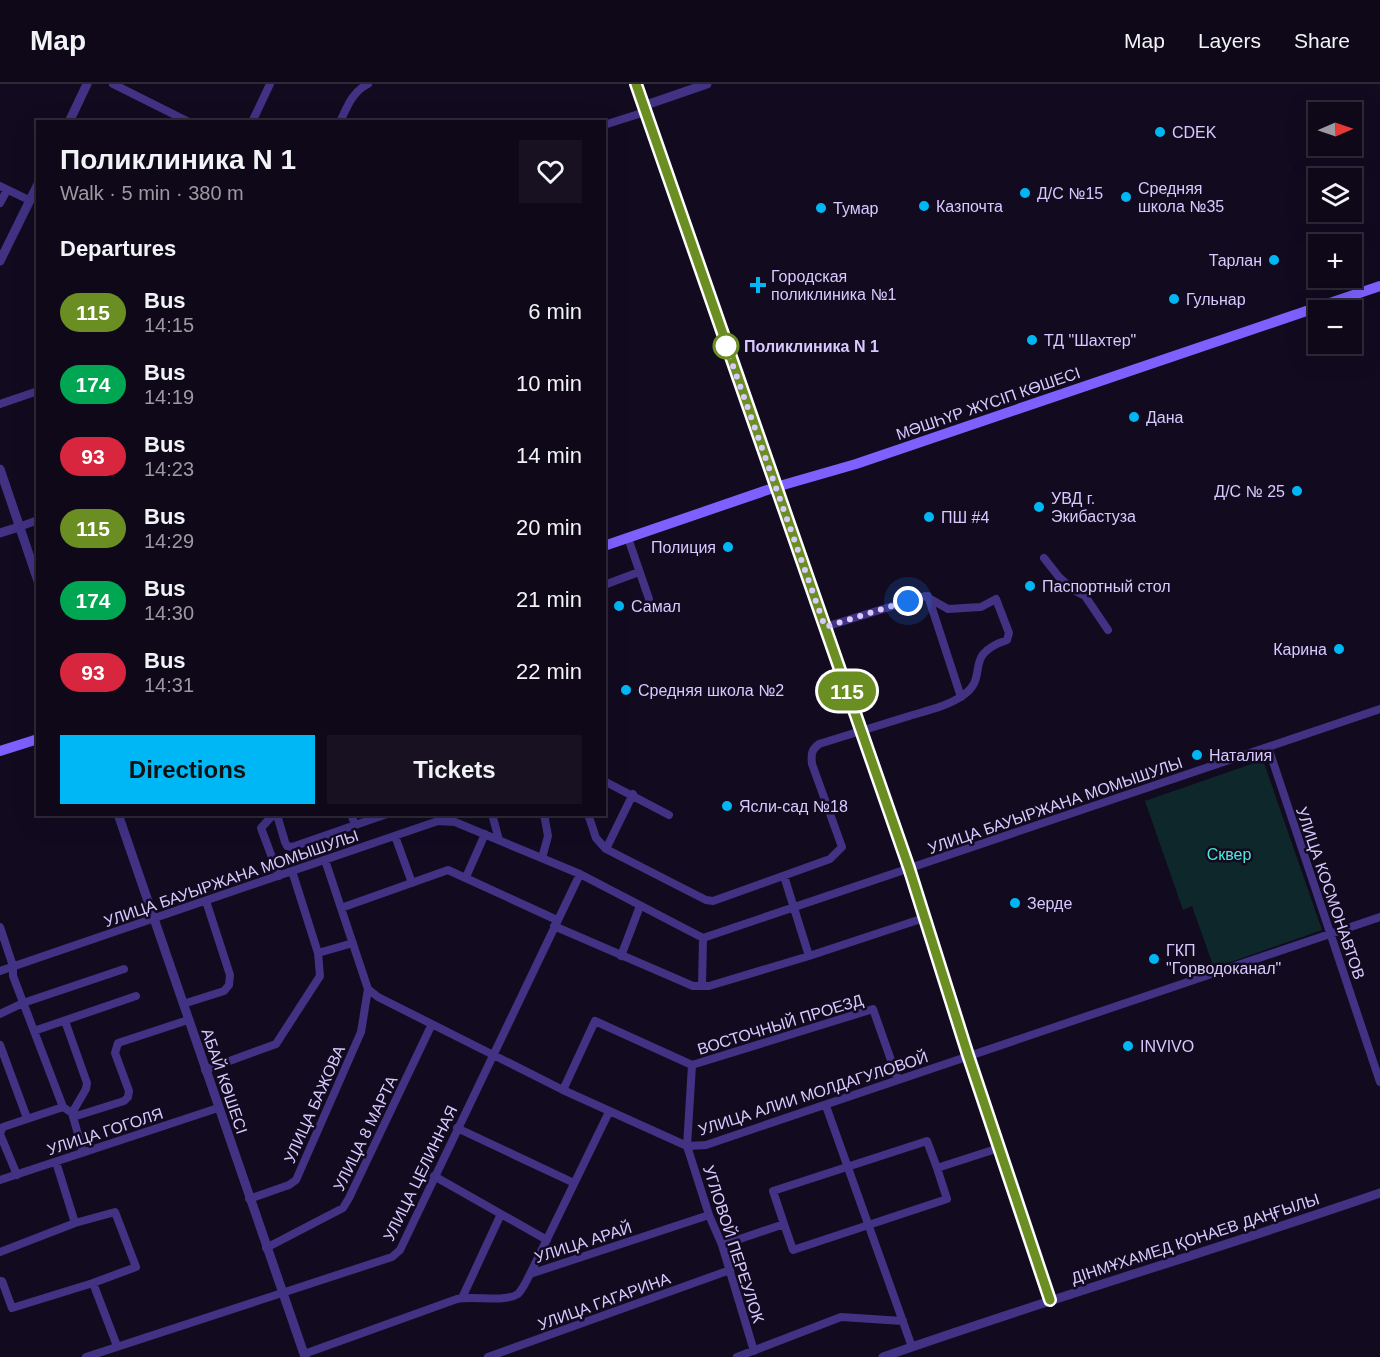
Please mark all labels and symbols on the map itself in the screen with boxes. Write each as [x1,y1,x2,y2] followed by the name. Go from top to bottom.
[1308,102,1362,156] north arrow
[1172,124,1217,141] place label: CDEK
[1153,125,1167,139] marker: CDEK
[1138,180,1224,215] place label: Средняя школа №35
[1037,185,1103,202] place label: Д/С №15
[1018,186,1032,200] marker: Д/С №15
[1119,190,1133,204] marker: Средняя школа №35
[936,198,1003,215] place label: Казпочта
[917,199,931,213] marker: Казпочта
[833,200,879,217] place label: Тумар
[814,201,828,215] marker: Тумар
[1209,252,1262,269] place label: Тарлан
[1267,253,1281,267] marker: Тарлан
[771,268,897,303] place label: Городская поликлиника №1
[749,276,767,294] marker: Городская поликлиника №1
[1186,291,1246,308] place label: Гульнар
[1167,292,1181,306] marker: Гульнар
[1044,332,1136,349] place label: ТД "Шахтер"
[713,333,739,359] marker: Поликлиника N 1
[1025,333,1039,347] marker: ТД "Шахтер"
[744,338,879,355] place label: Поликлиника N 1
[894,364,1082,443] street label: МӘШҺҮР ЖҮСІП КӨШЕСІ
[1146,409,1184,426] place label: Дана
[1127,410,1141,424] marker: Дана
[1214,483,1285,500] place label: Д/С № 25
[1290,484,1304,498] marker: Д/С № 25
[1051,490,1136,525] place label: УВД г. Экибастуза
[1032,500,1046,514] marker: УВД г. Экибастуза
[941,509,990,526] place label: ПШ #4
[922,510,936,524] marker: ПШ #4
[651,539,716,556] place label: Полиция
[721,540,735,554] marker: Полиция
[1042,578,1171,595] place label: Паспортный стол
[1023,579,1037,593] marker: Паспортный стол
[893,586,923,616] your location
[631,598,681,615] place label: Самал
[612,599,626,613] marker: Самал
[1273,641,1327,658] place label: Карина
[1332,642,1346,656] marker: Карина
[812,672,882,710] line badge: 115
[638,682,784,699] place label: Средняя школа №2
[619,683,633,697] marker: Средняя школа №2
[1209,747,1272,764] place label: Наталия
[1190,748,1204,762] marker: Наталия
[926,754,1185,857] street label: УЛИЦА БАУЫРЖАНА МОМЫШУЛЫ
[739,798,848,815] place label: Ясли-сад №18
[720,799,734,813] marker: Ясли-сад №18
[1293,805,1368,982] street label: УЛИЦА КОСМОНАВТОВ
[102,827,361,930] street label: УЛИЦА БАУЫРЖАНА МОМЫШУЛЫ
[1207,846,1251,863] park label: Сквер
[1027,895,1072,912] place label: Зерде
[1008,896,1022,910] marker: Зерде
[1166,942,1281,977] place label: ГКП "Горводоканал"
[1147,952,1161,966] marker: ГКП "Горводоканал"
[695,990,865,1058] street label: ВОСТОЧНЫЙ ПРОЕЗД
[198,1026,252,1136] street label: АБАЙ КӨШЕСІ
[1140,1038,1194,1055] place label: INVIVO
[1121,1039,1135,1053] marker: INVIVO
[281,1042,348,1166] street label: УЛИЦА БАЖОВА
[696,1047,930,1139] street label: УЛИЦА АЛИИ МОЛДАГУЛОВОЙ
[330,1073,401,1193] street label: УЛИЦА 8 МАРТА
[380,1103,461,1244] street label: УЛИЦА ЦЕЛИННАЯ
[45,1105,165,1158] street label: УЛИЦА ГОГОЛЯ
[700,1163,768,1326] street label: УГЛОВОЙ ПЕРЕУЛОК
[1069,1190,1321,1287] street label: ДІНМҰХАМЕД ҚОНАЕВ ДАҢҒЫЛЫ
[532,1218,634,1266] street label: УЛИЦА АРАЙ
[536,1270,673,1333] street label: УЛИЦА ГАГАРИНА

